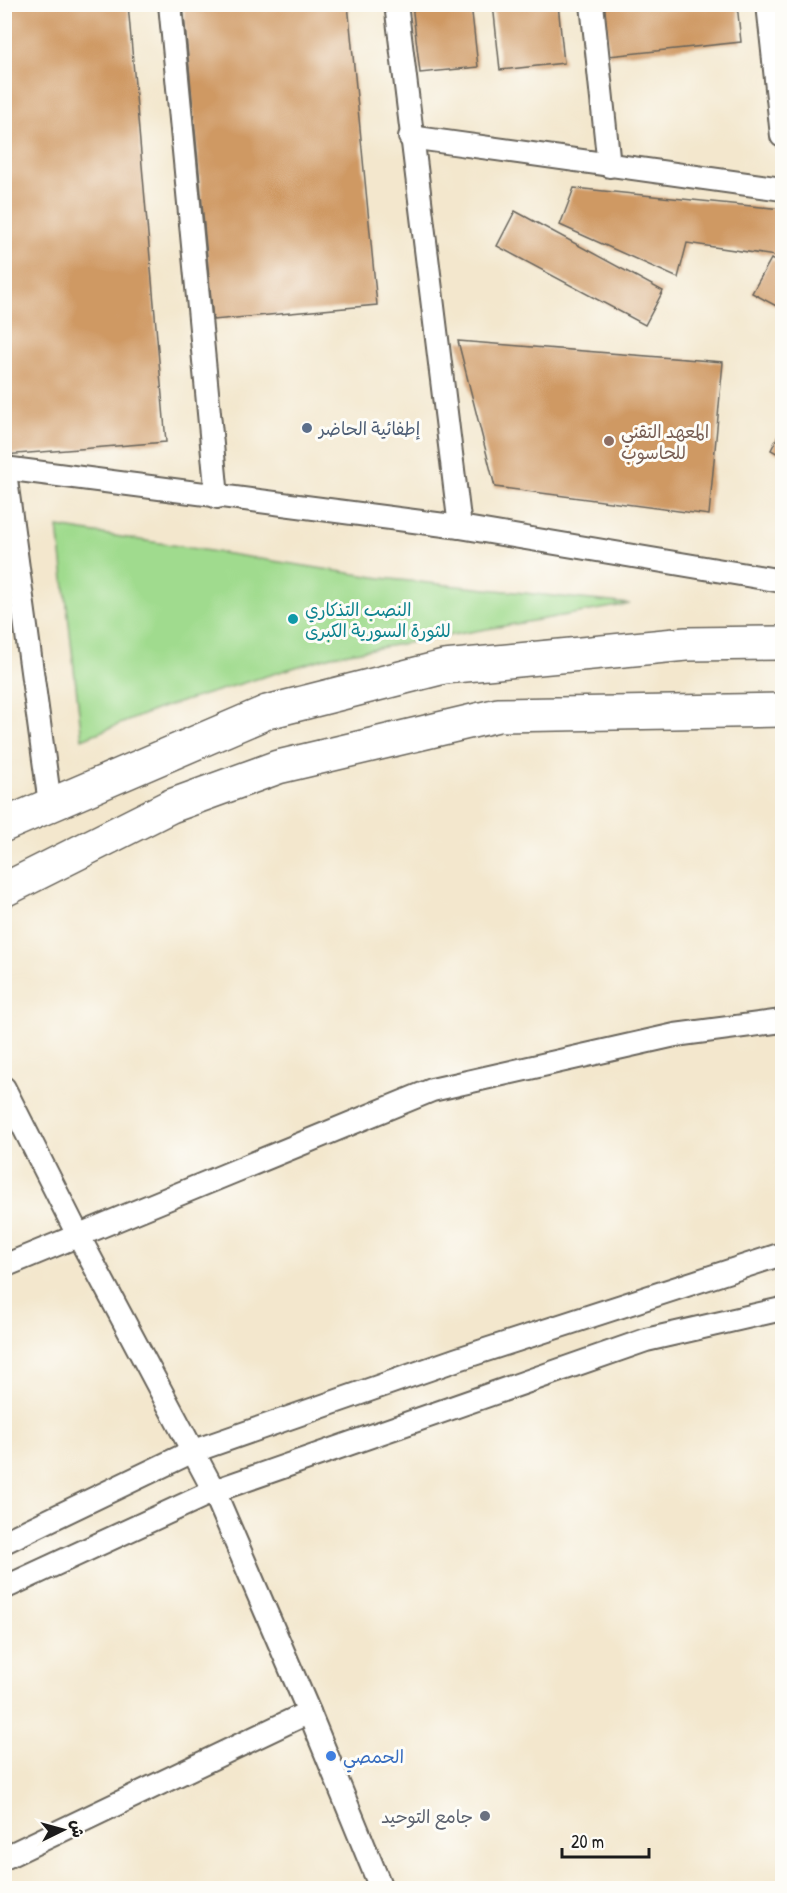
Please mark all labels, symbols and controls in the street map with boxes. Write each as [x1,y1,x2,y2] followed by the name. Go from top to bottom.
[317,416,420,441] place label: إطفائية الحاضر
[621,419,709,465] place label: المعهد التقني للحاسوب
[300,421,314,435] marker: إطفائية الحاضر
[602,434,616,448] marker: المعهد التقني للحاسوب
[305,597,451,643] place label: النصب التذكاري للثورة السورية الكبرى
[286,612,300,626] marker: النصب التذكاري للثورة السورية الكبرى
[343,1744,404,1773] place label: الحمصي
[324,1749,338,1763] marker: الحمصي
[33,1800,93,1860] north arrow
[381,1804,473,1830] place label: جامع التوحيد
[478,1809,492,1823] marker: جامع التوحيد
[66,1819,90,1838] text: ش
[562,1821,649,1859] scale bar
[571,1829,604,1854] text: 20 m

